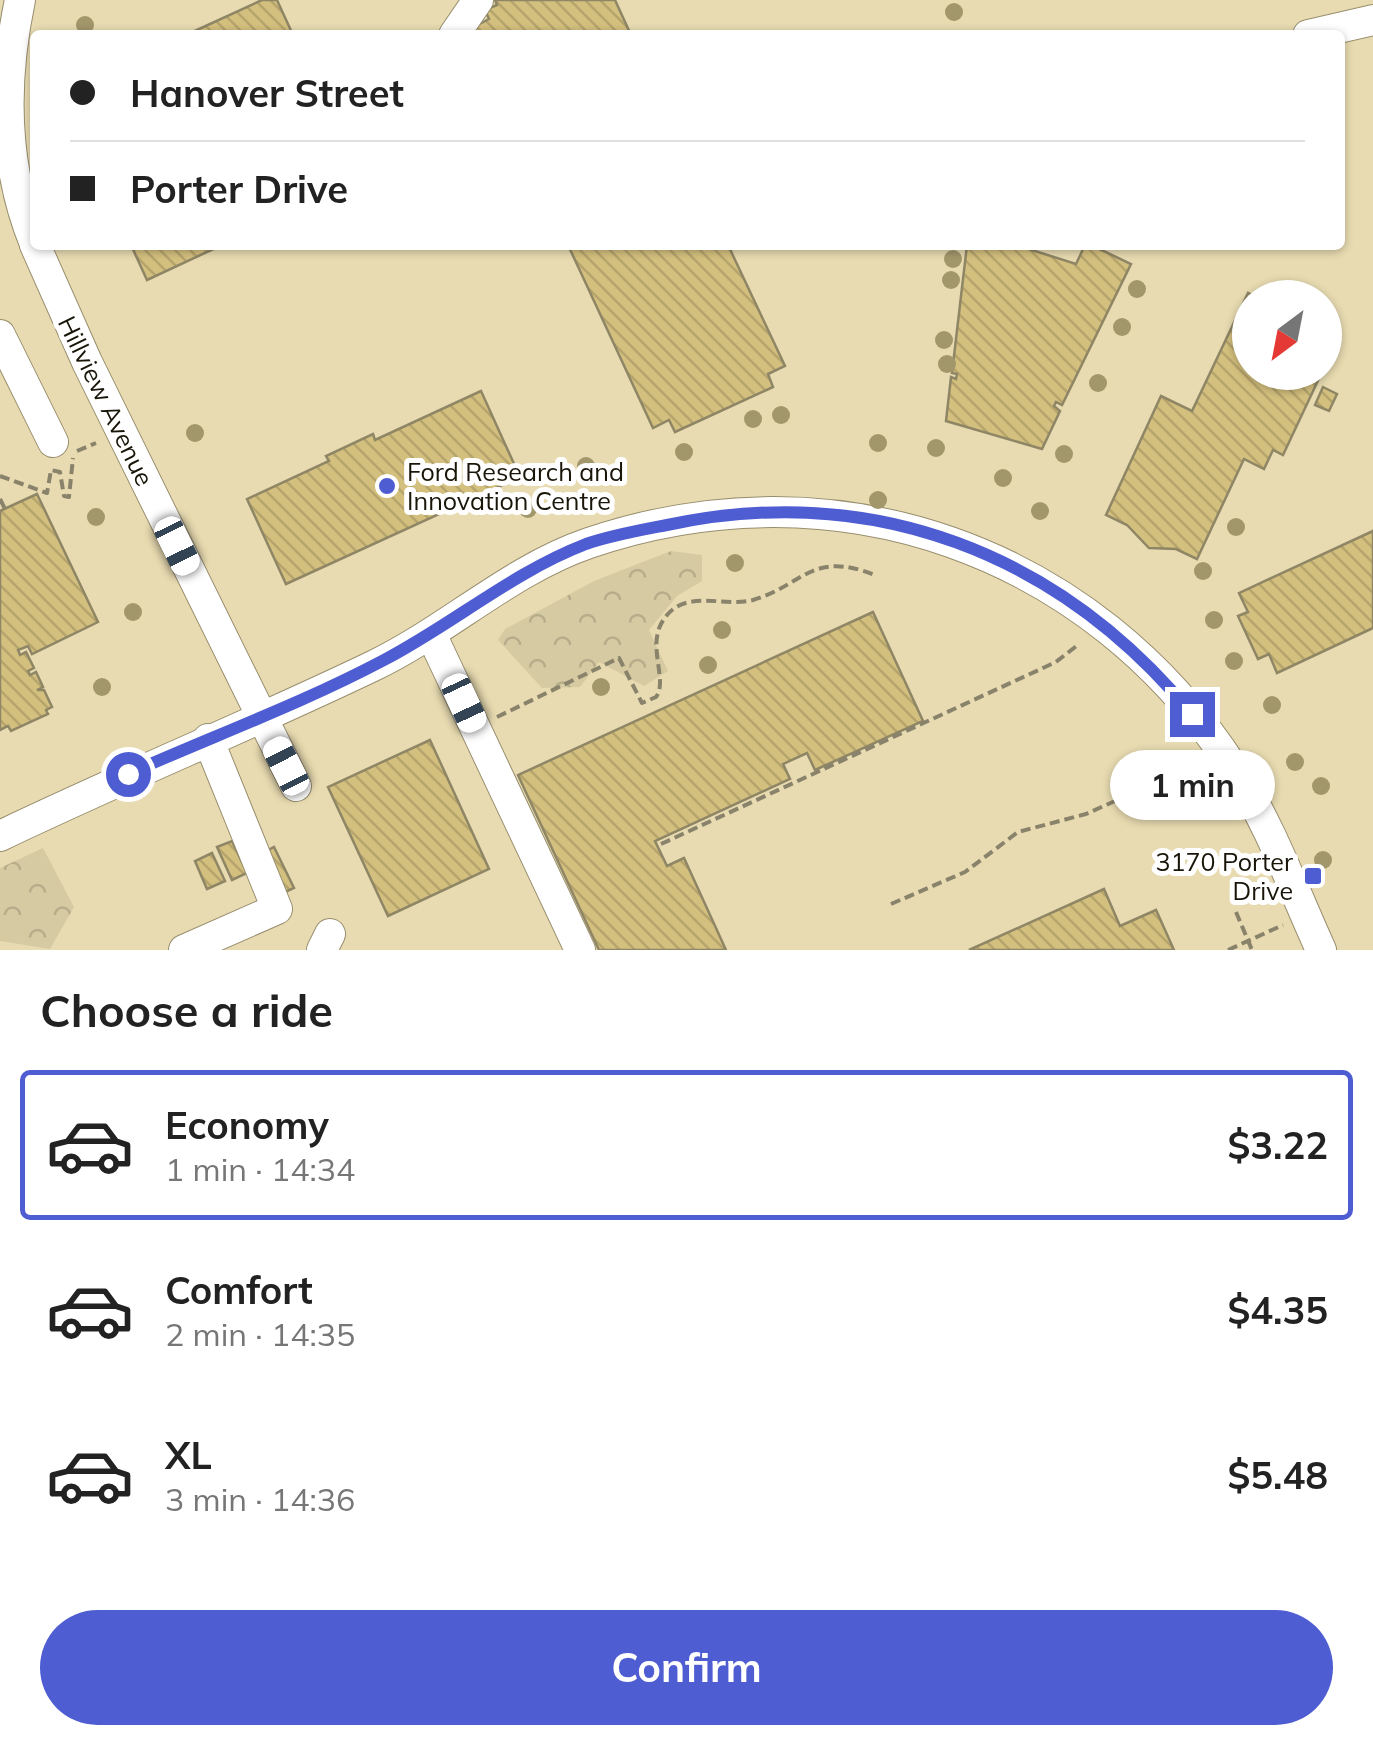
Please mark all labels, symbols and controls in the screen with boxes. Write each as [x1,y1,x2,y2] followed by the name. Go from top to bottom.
[130,69,404,117] text: Hanover Street
[130,165,348,213] text: Porter Drive
[1232,280,1342,390] north arrow
[1232,280,1342,390] map controls
[52,311,161,491] street label: Hillview Avenue
[407,456,624,516] place label: Ford Research and Innovation Centre
[376,475,398,497] marker: Ford Research and Innovation Centre
[150,512,204,580] car
[438,669,490,737] car
[1170,692,1215,737] route end
[259,732,313,800] car
[1110,749,1274,819] callout: 1 min
[106,752,151,797] route start
[1150,765,1235,805] text: 1 min
[1155,846,1293,906] place label: 3170 Porter Drive
[1302,865,1324,887] marker: 3170 Porter Drive
[40,982,333,1038] text: Choose a ride
[45,1100,135,1190] icon: car
[165,1101,329,1149] text: Economy
[1227,1121,1328,1169] text: $3.22
[165,1149,355,1189] text: 1 min · 14:34
[45,1265,135,1355] icon: car
[165,1266,313,1314] text: Comfort
[1227,1286,1328,1334] text: $4.35
[165,1314,355,1354] text: 2 min · 14:35
[45,1430,135,1520] icon: car
[165,1431,212,1479] text: XL
[1227,1451,1328,1499] text: $5.48
[165,1479,355,1519] text: 3 min · 14:36
[40,1610,1333,1725] button: Confirm

